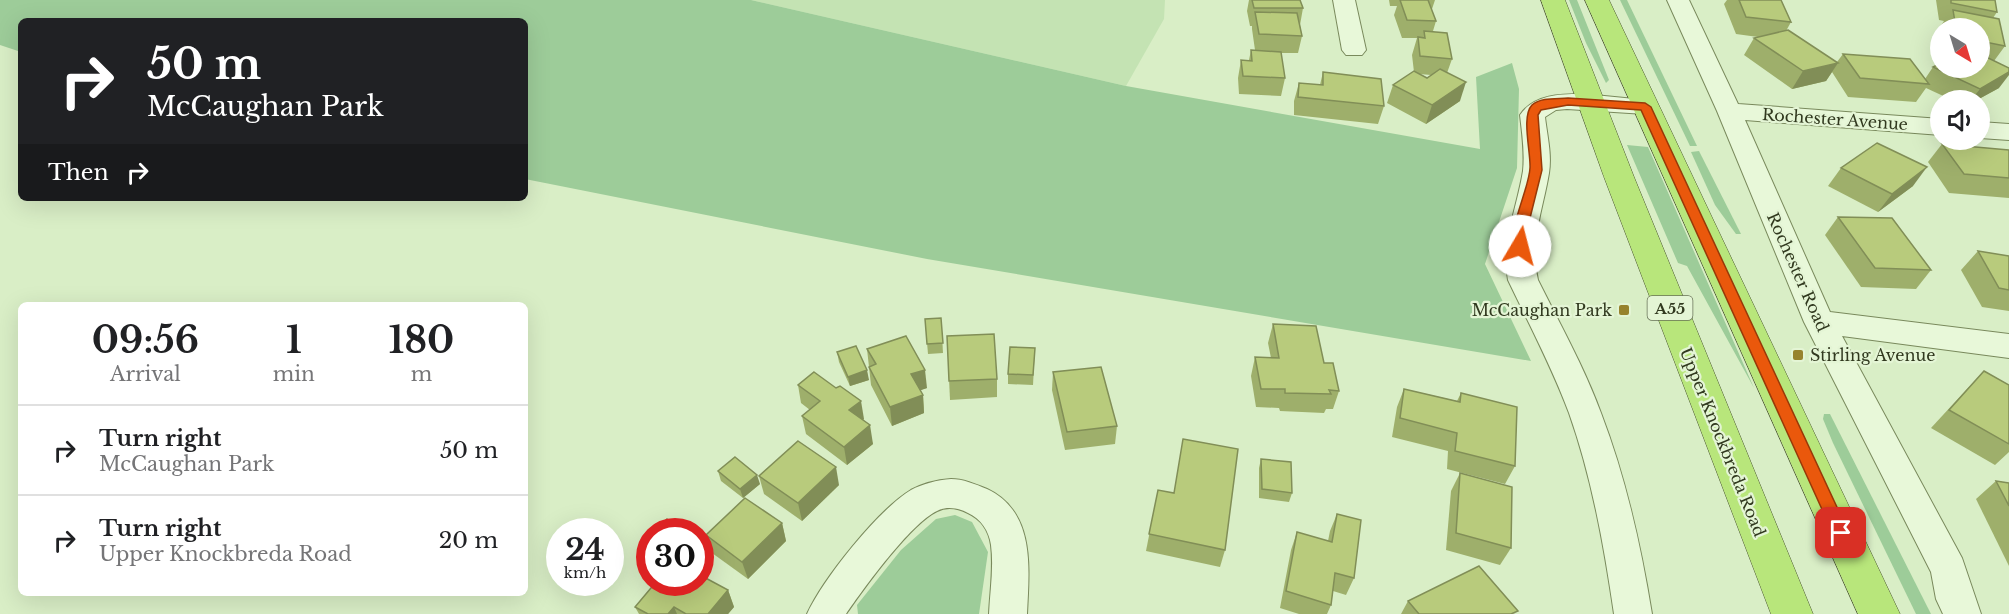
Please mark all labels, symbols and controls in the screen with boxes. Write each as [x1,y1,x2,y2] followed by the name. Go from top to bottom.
[1930,18,1990,78] north arrow
[1930,18,1990,150] map controls
[147,38,261,90] text: 50 m
[48,42,126,120] icon: right
[147,90,384,123] text: McCaughan Park
[1930,90,1990,150] button: sound
[1761,104,1909,134] street label: Rochester Avenue
[121,156,154,189] icon: right
[48,159,109,186] text: Then
[1763,209,1833,335] street label: Rochester Road
[1488,214,1552,278] position arrow
[1648,296,1692,320] road number: A55
[1472,300,1612,320] place label: McCaughan Park
[1617,303,1631,317] marker: McCaughan Park
[92,318,199,363] text: 09:56
[286,318,302,363] text: 1
[389,318,454,363] text: 180
[1676,345,1770,540] street label: Upper Knockbreda Road
[1810,345,1935,365] place label: Stirling Avenue
[1791,348,1805,362] marker: Stirling Avenue
[110,362,181,386] text: Arrival
[273,362,315,386] text: min
[411,362,432,386] text: m
[99,425,221,452] text: Turn right
[48,434,81,467] icon: right
[440,437,498,464] text: 50 m
[99,452,274,476] text: McCaughan Park
[1815,507,1866,558] pin
[99,515,221,542] text: Turn right
[1824,516,1857,549] icon: arrive
[636,518,714,596] speed limit sign: 30
[48,524,81,557] icon: right
[439,527,498,554] text: 20 m
[565,531,605,568] text: 24
[99,542,352,566] text: Upper Knockbreda Road
[564,563,606,582] text: km/h

